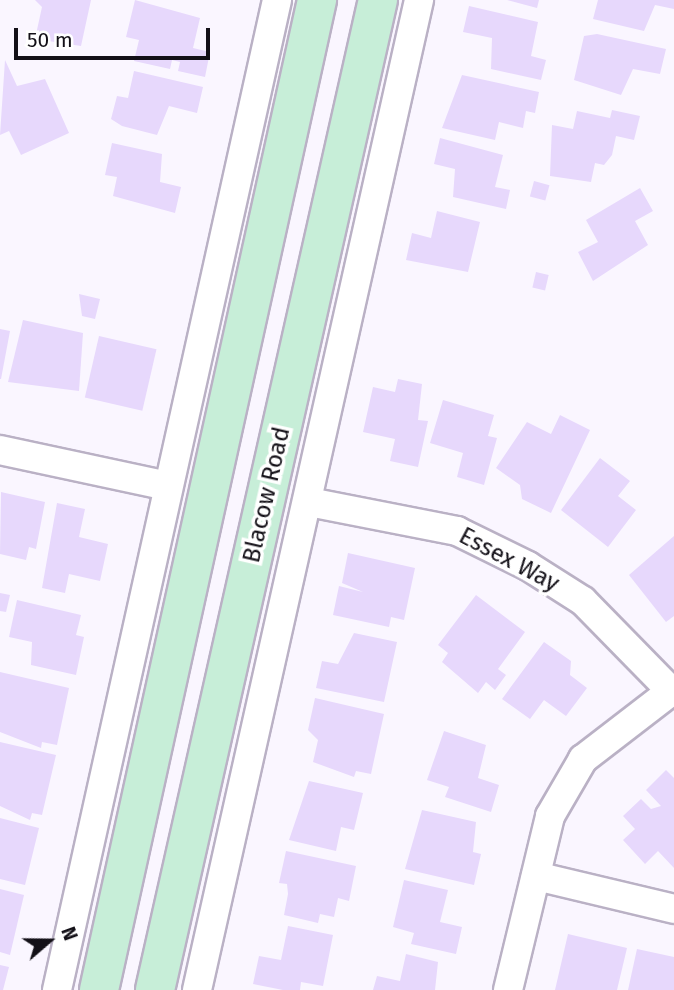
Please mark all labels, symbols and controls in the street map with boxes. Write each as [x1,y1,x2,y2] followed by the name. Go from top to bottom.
[18,14,214,58] scale bar
[27,27,73,53] text: 50 m
[237,424,297,566] street label: Blacow Road
[454,522,564,598] street label: Essex Way
[14,906,84,976] north arrow
[56,924,82,943] text: N

